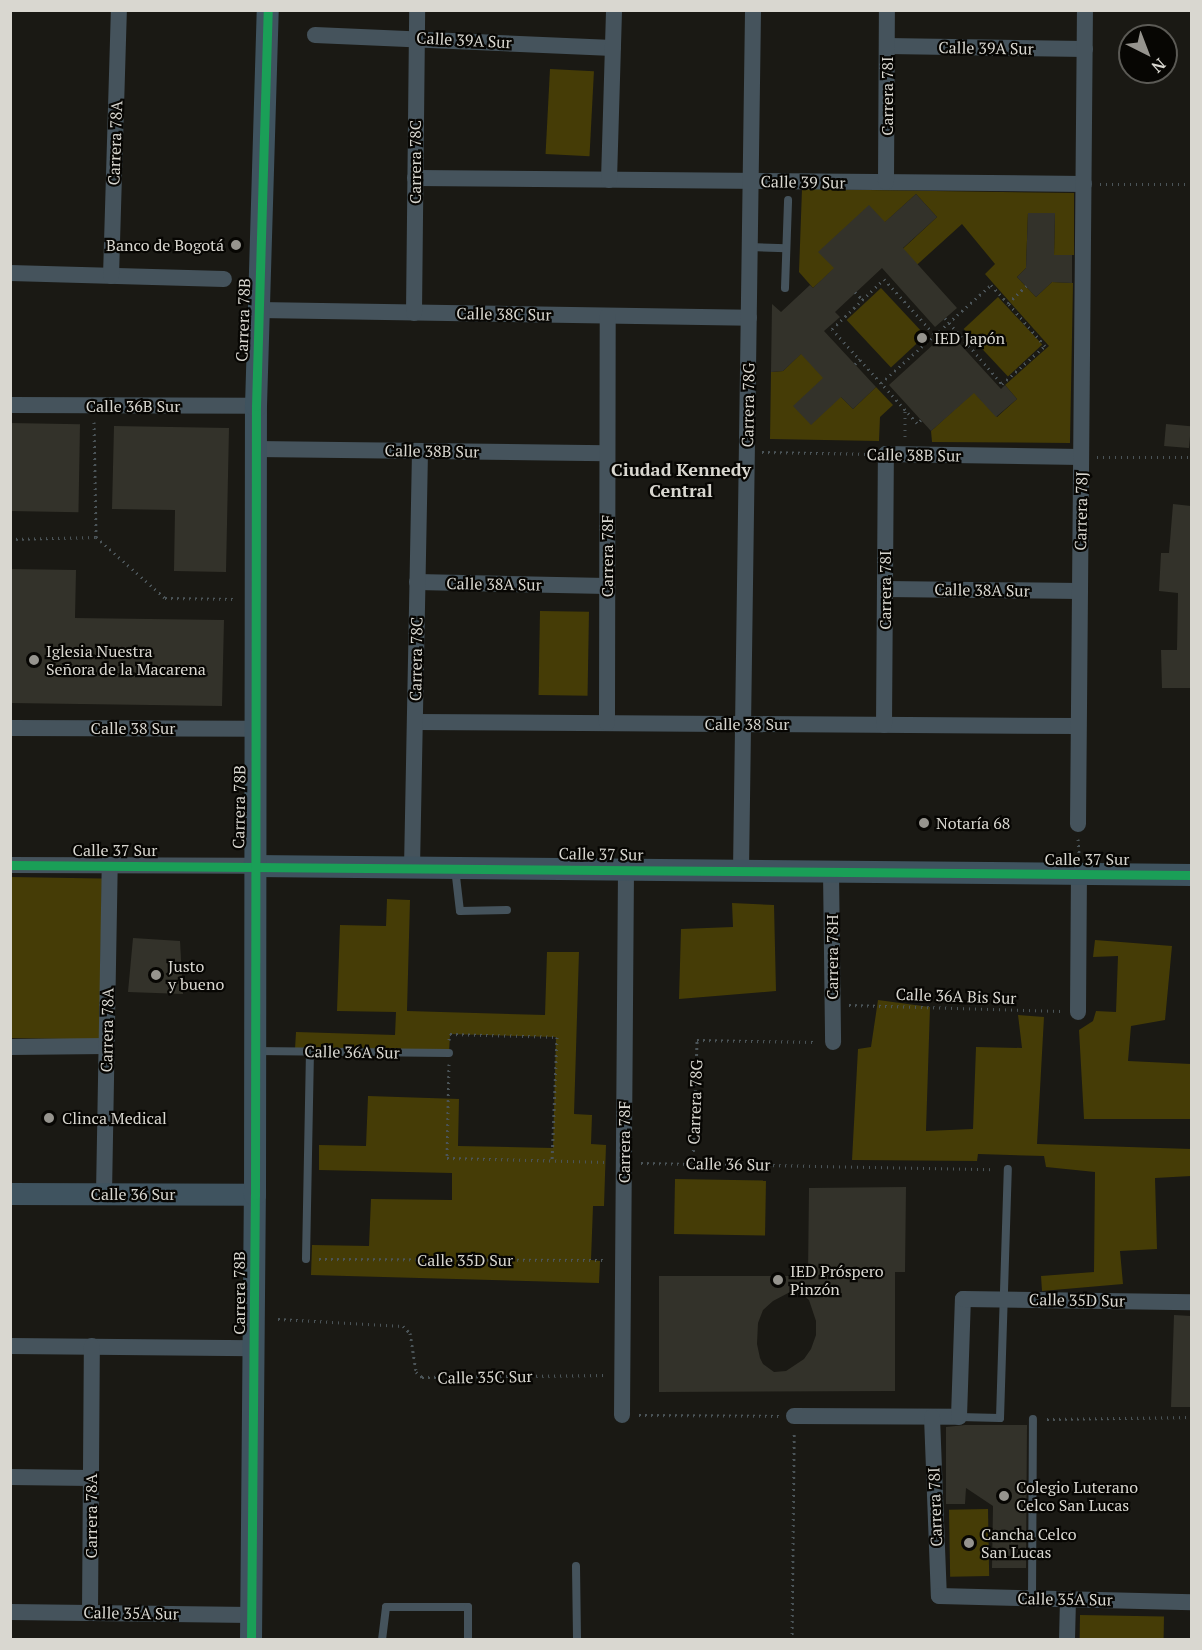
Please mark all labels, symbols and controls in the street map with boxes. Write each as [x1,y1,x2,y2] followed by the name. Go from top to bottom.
[1118,24,1178,84] north arrow
[416,28,512,52] street label: Calle 39A Sur
[938,38,1034,58] street label: Calle 39A Sur
[1147,54,1171,78] text: N
[877,56,897,136] street label: Carrera 78I
[104,100,126,186] street label: Carrera 78A
[405,120,425,204] street label: Carrera 78C
[760,172,846,192] street label: Calle 39 Sur
[106,235,224,255] place label: Banco de Bogotá
[229,238,243,252] marker: Banco de Bogotá
[232,278,254,362] street label: Carrera 78B
[456,304,552,324] street label: Calle 38C Sur
[934,328,1005,348] place label: IED Japón
[915,331,929,345] marker: IED Japón
[738,362,758,448] street label: Carrera 78G
[86,396,180,416] street label: Calle 36B Sur
[385,441,479,461] street label: Calle 38B Sur
[867,445,961,465] street label: Calle 38B Sur
[611,459,751,502] district label: Ciudad Kennedy Central
[1071,471,1091,551] street label: Carrera 78J
[597,515,617,597] street label: Carrera 78F
[875,550,895,630] street label: Carrera 78I
[446,574,542,594] street label: Calle 38A Sur
[934,580,1030,600] street label: Calle 38A Sur
[406,617,426,701] street label: Carrera 78C
[46,641,206,679] place label: Iglesia Nuestra Señora de la Macarena
[27,653,41,667] marker: Iglesia Nuestra Señora de la Macarena
[705,714,789,734] street label: Calle 38 Sur
[91,718,175,738] street label: Calle 38 Sur
[229,765,249,849] street label: Carrera 78B
[936,813,1010,833] place label: Notaría 68
[917,816,931,830] marker: Notaría 68
[73,840,157,860] street label: Calle 37 Sur
[558,844,644,864] street label: Calle 37 Sur
[1045,849,1129,869] street label: Calle 37 Sur
[822,914,842,1000] street label: Carrera 78H
[168,956,224,994] place label: Justo y bueno
[149,968,163,982] marker: Justo y bueno
[895,984,1017,1008] street label: Calle 36A Bis Sur
[97,987,117,1073] street label: Carrera 78A
[304,1042,400,1062] street label: Calle 36A Sur
[684,1059,706,1145] street label: Carrera 78G
[614,1101,634,1183] street label: Carrera 78F
[62,1108,167,1128] place label: Clinca Medical
[40,1109,58,1127] marker: Clinca Medical
[685,1154,771,1174] street label: Calle 36 Sur
[91,1184,175,1204] street label: Calle 36 Sur
[417,1250,513,1270] street label: Calle 35D Sur
[229,1251,249,1335] street label: Carrera 78B
[790,1261,884,1299] place label: IED Próspero Pinzón
[771,1273,785,1287] marker: IED Próspero Pinzón
[1029,1290,1125,1310] street label: Calle 35D Sur
[437,1367,533,1387] street label: Calle 35C Sur
[924,1467,946,1547] street label: Carrera 78I
[81,1474,101,1558] street label: Carrera 78A
[1016,1477,1138,1515] place label: Colegio Luterano Celco San Lucas
[997,1489,1011,1503] marker: Colegio Luterano Celco San Lucas
[981,1524,1077,1562] place label: Cancha Celco San Lucas
[962,1536,976,1550] marker: Cancha Celco San Lucas
[1017,1589,1113,1609] street label: Calle 35A Sur
[83,1603,179,1623] street label: Calle 35A Sur

